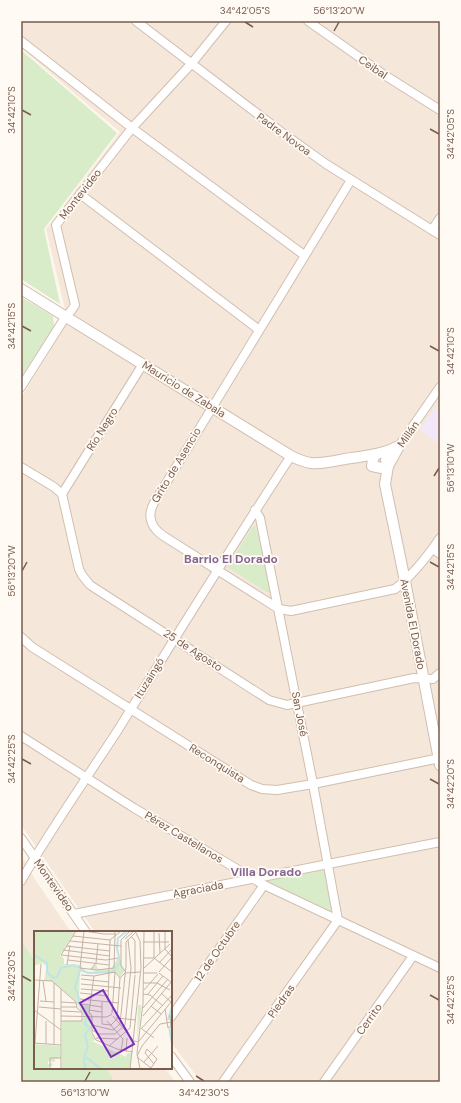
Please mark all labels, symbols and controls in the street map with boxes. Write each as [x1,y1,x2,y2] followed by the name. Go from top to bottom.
[220,4,270,17] text: 34°42'05"S
[313,4,365,17] text: 56°13'20"W
[356,52,390,82] street label: Ceibal
[5,86,18,134] text: 34°42'10"S
[444,109,457,159] text: 34°42'05"S
[254,110,314,158] street label: Padre Novoa
[56,166,104,222] street label: Montevideo
[5,303,18,349] text: 34°42'15"S
[444,327,457,375] text: 34°42'10"S
[140,358,228,420] street label: Mauricio de Zabala
[83,405,121,453] street label: Río Negro
[394,418,422,450] street label: Millán
[148,425,204,505] street label: Grito de Asencio
[444,443,457,492] text: 56°13'10"W
[444,544,457,590] text: 34°42'15"S
[5,545,18,597] text: 56°13'20"W
[184,551,278,567] district label: Barrio El Dorado
[397,577,429,671] street label: Avenida El Dorado
[161,626,225,674] street label: 25 de Agosto
[131,655,167,701] street label: Ituzaingó
[289,690,311,738] street label: San José
[5,734,18,784] text: 34°42'25"S
[187,740,247,786] street label: Reconquista
[444,759,457,809] text: 34°42'20"S
[142,808,226,866] street label: Pérez Castellanos
[31,856,77,914] street label: Montevideo
[231,864,301,880] district label: Villa Dorado
[171,877,225,901] street label: Agraciada
[191,918,243,984] street label: 12 de Octubre
[34,931,172,1069] inset map
[5,951,18,1001] text: 34°42'30"S
[444,975,457,1025] text: 34°42'25"S
[264,982,298,1020] street label: Piedras
[353,1000,385,1038] street label: Cerrito
[61,1086,110,1099] text: 56°13'10"W
[179,1086,229,1099] text: 34°42'30"S

